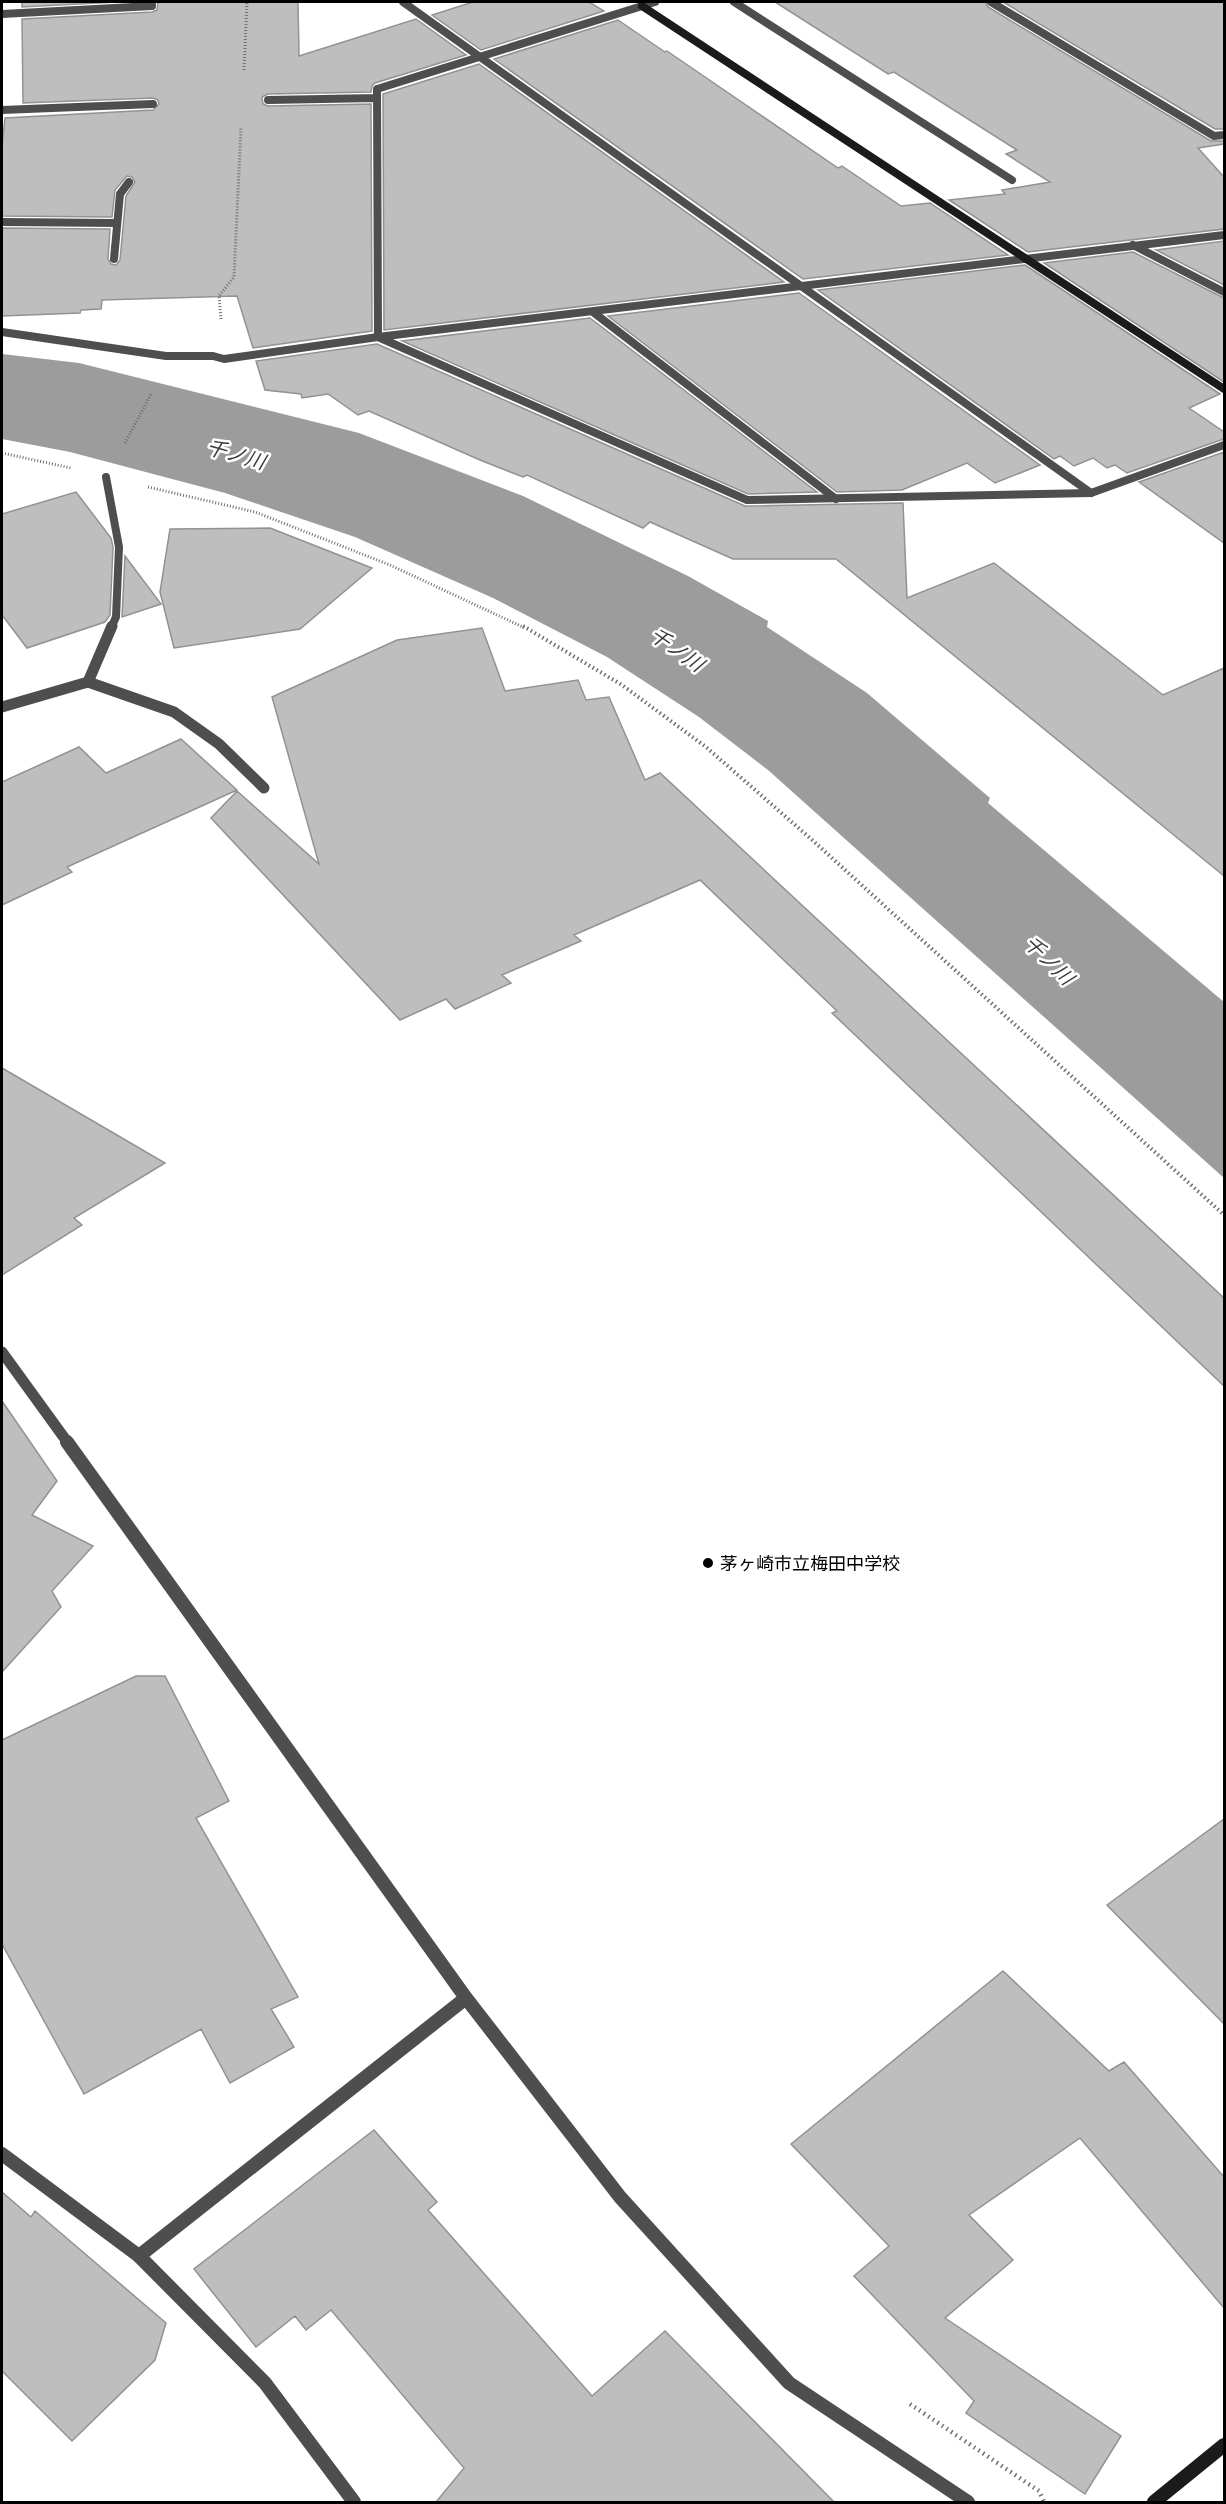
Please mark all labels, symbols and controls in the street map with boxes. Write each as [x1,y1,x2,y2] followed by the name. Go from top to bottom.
[204,435,270,474] water label: 千ノ川
[646,622,710,677] water label: 千ノ川
[1019,931,1080,991] water label: 千ノ川
[720,1553,900,1574] place label: 茅ヶ崎市立梅田中学校
[701,1556,715,1570] marker: 茅ヶ崎市立梅田中学校

